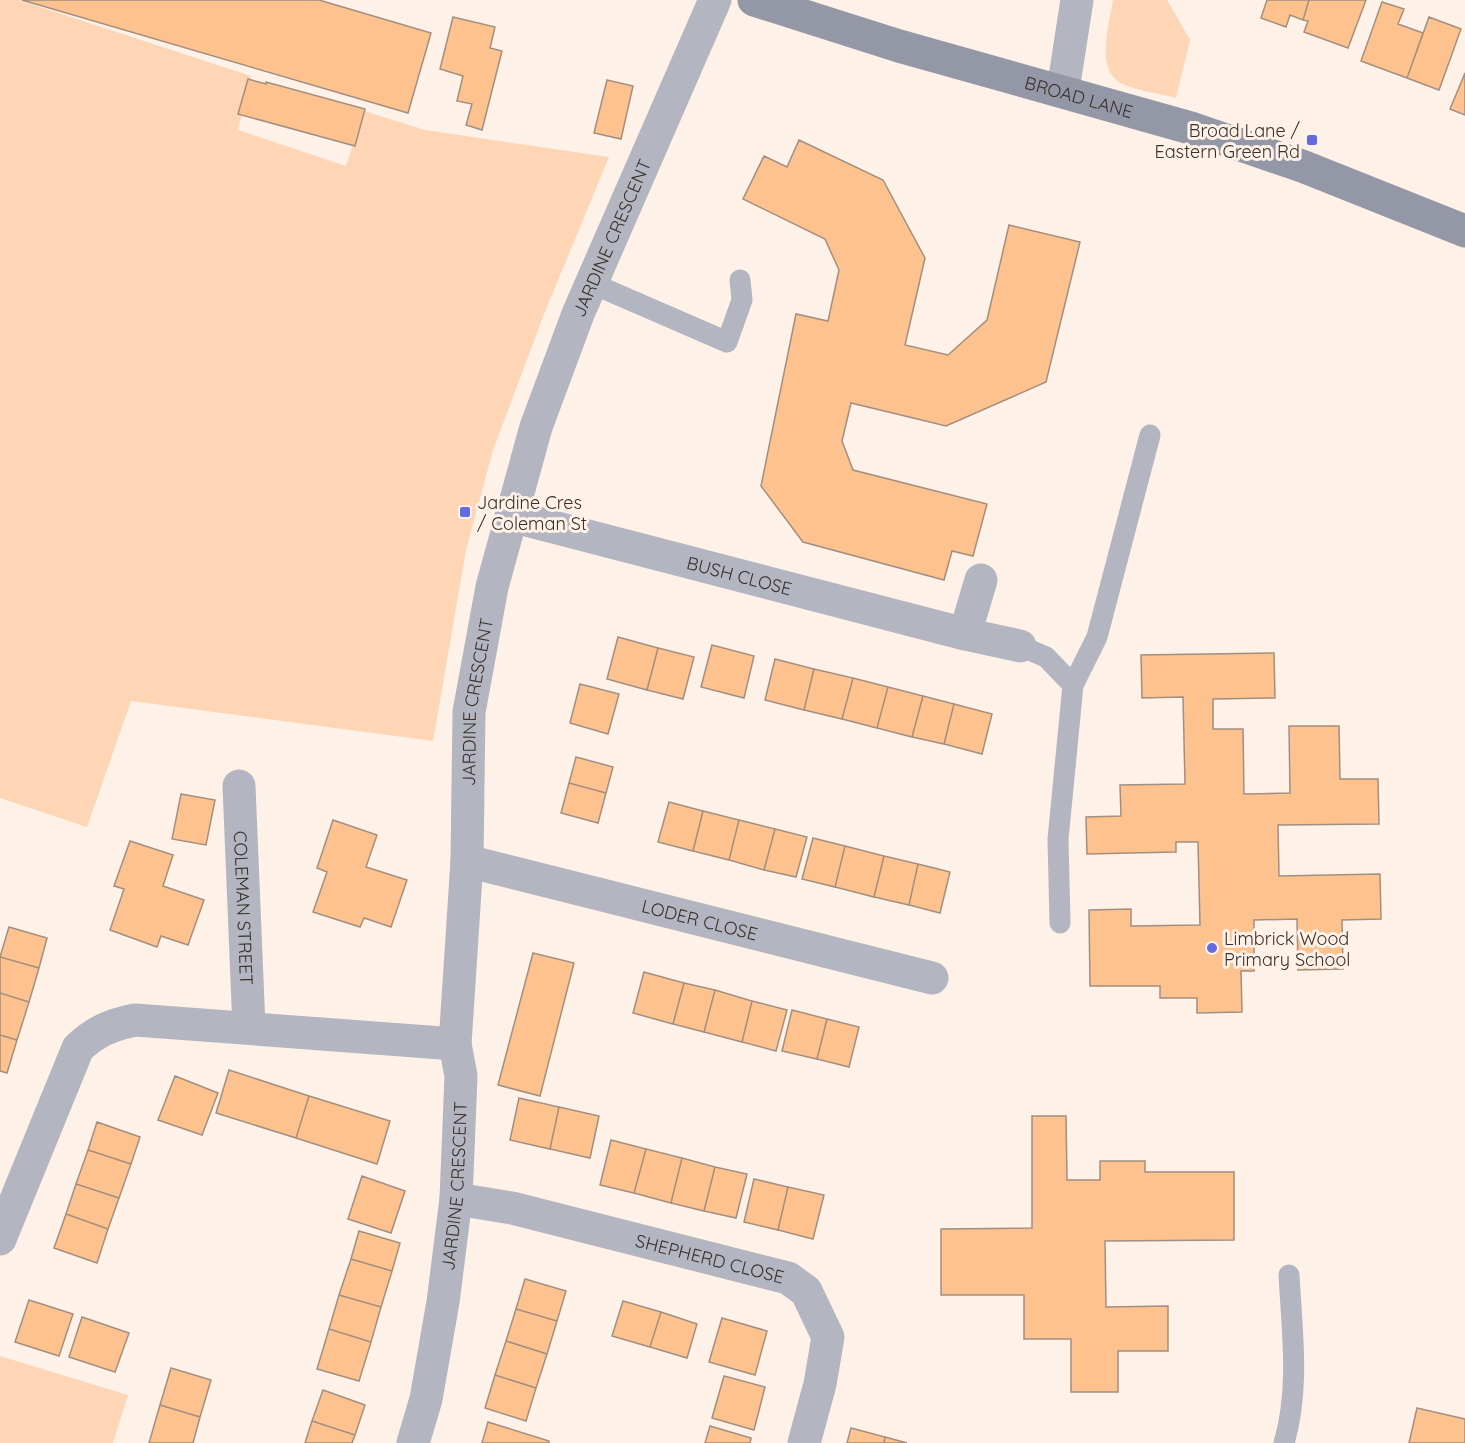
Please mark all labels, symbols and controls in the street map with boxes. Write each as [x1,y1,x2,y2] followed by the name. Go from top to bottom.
[1022,70,1136,123] street label: BROAD LANE
[1154,119,1301,163] place label: Broad Lane / Eastern Green Rd
[1305,133,1319,147] marker: Broad Lane / Eastern Green Rd
[567,155,656,320] street label: JARDINE CRESCENT
[477,491,587,535] place label: Jardine Cres / Coleman St
[458,505,472,519] marker: Jardine Cres / Coleman St
[684,551,794,600] street label: BUSH CLOSE
[457,616,498,786] street label: JARDINE CRESCENT
[229,830,259,986] street label: COLEMAN STREET
[639,894,760,945] street label: LODER CLOSE
[1224,927,1350,971] place label: Limbrick Wood Primary School
[1205,941,1219,955] marker: Limbrick Wood Primary School
[436,1101,471,1272] street label: JARDINE CRESCENT
[633,1228,787,1288] street label: SHEPHERD CLOSE

